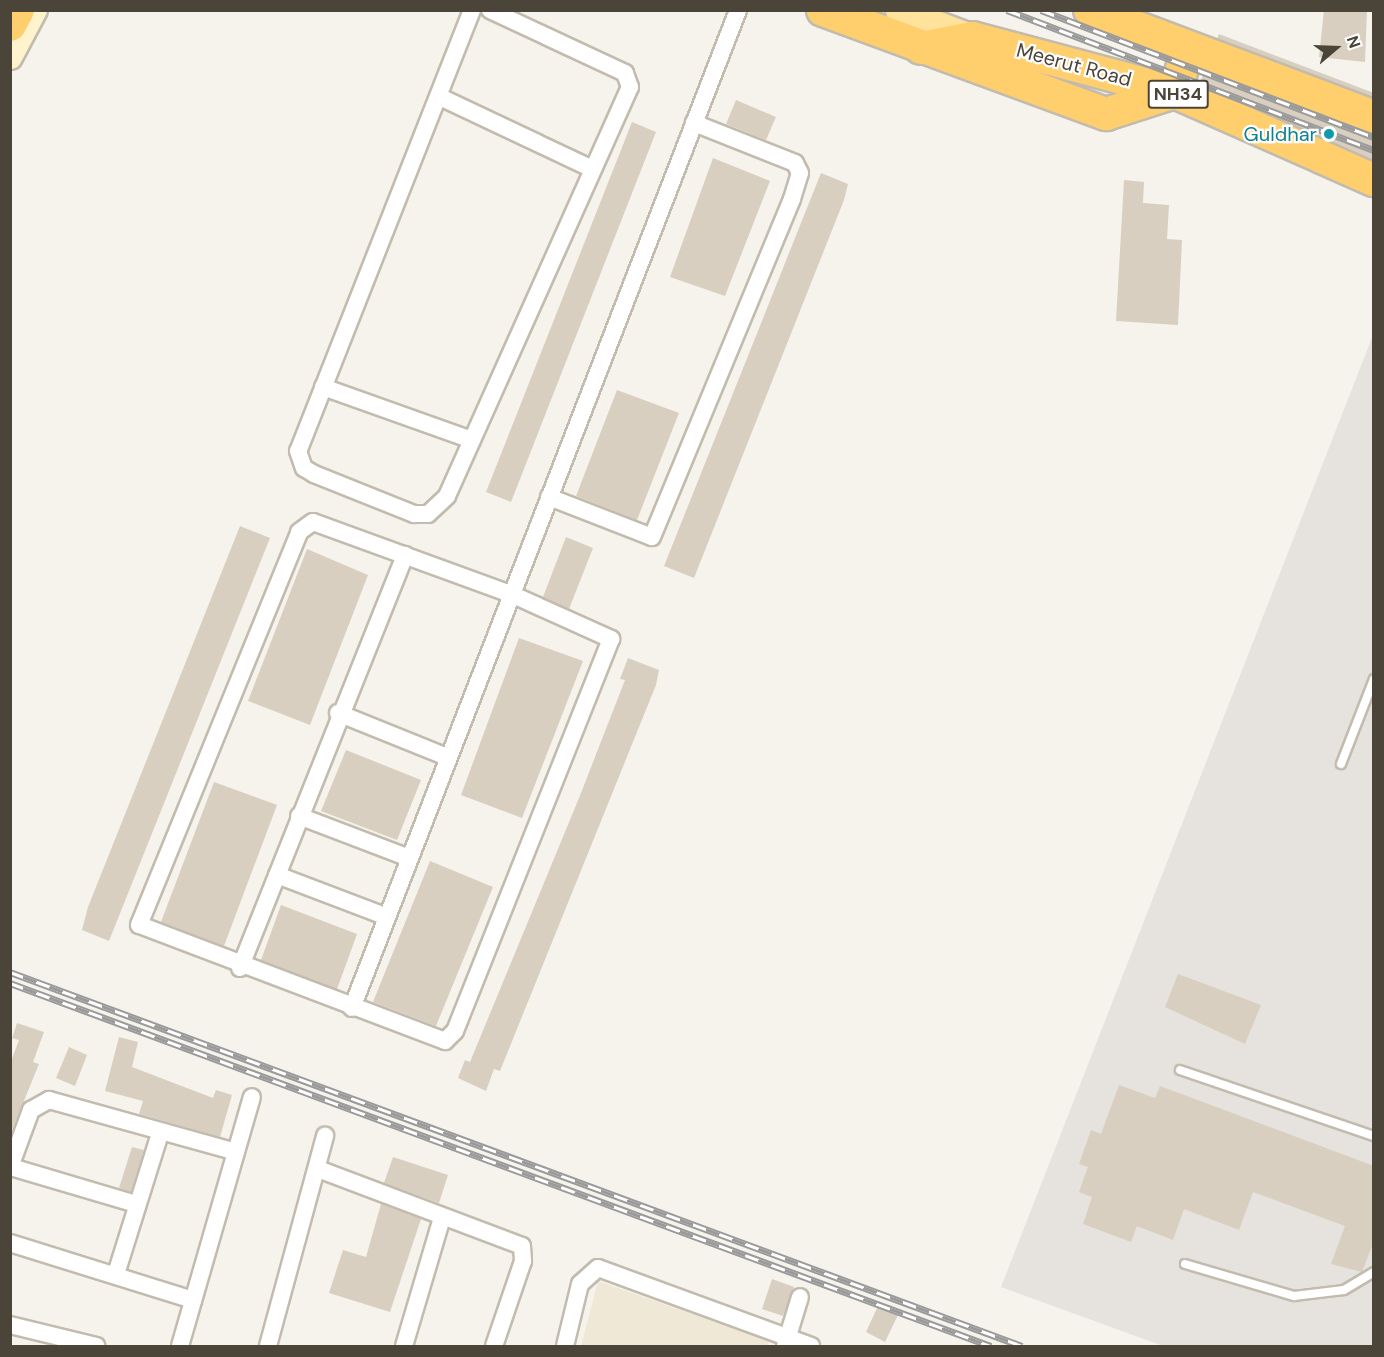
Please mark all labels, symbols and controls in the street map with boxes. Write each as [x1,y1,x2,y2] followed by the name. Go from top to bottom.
[1306,18,1366,78] north arrow
[1342,33,1365,51] text: N
[1014,38,1134,92] street label: Meerut Road
[1146,79,1210,109] road number: NH34
[1244,122,1317,146] place label: Guldhar
[1322,127,1336,141] marker: Guldhar

